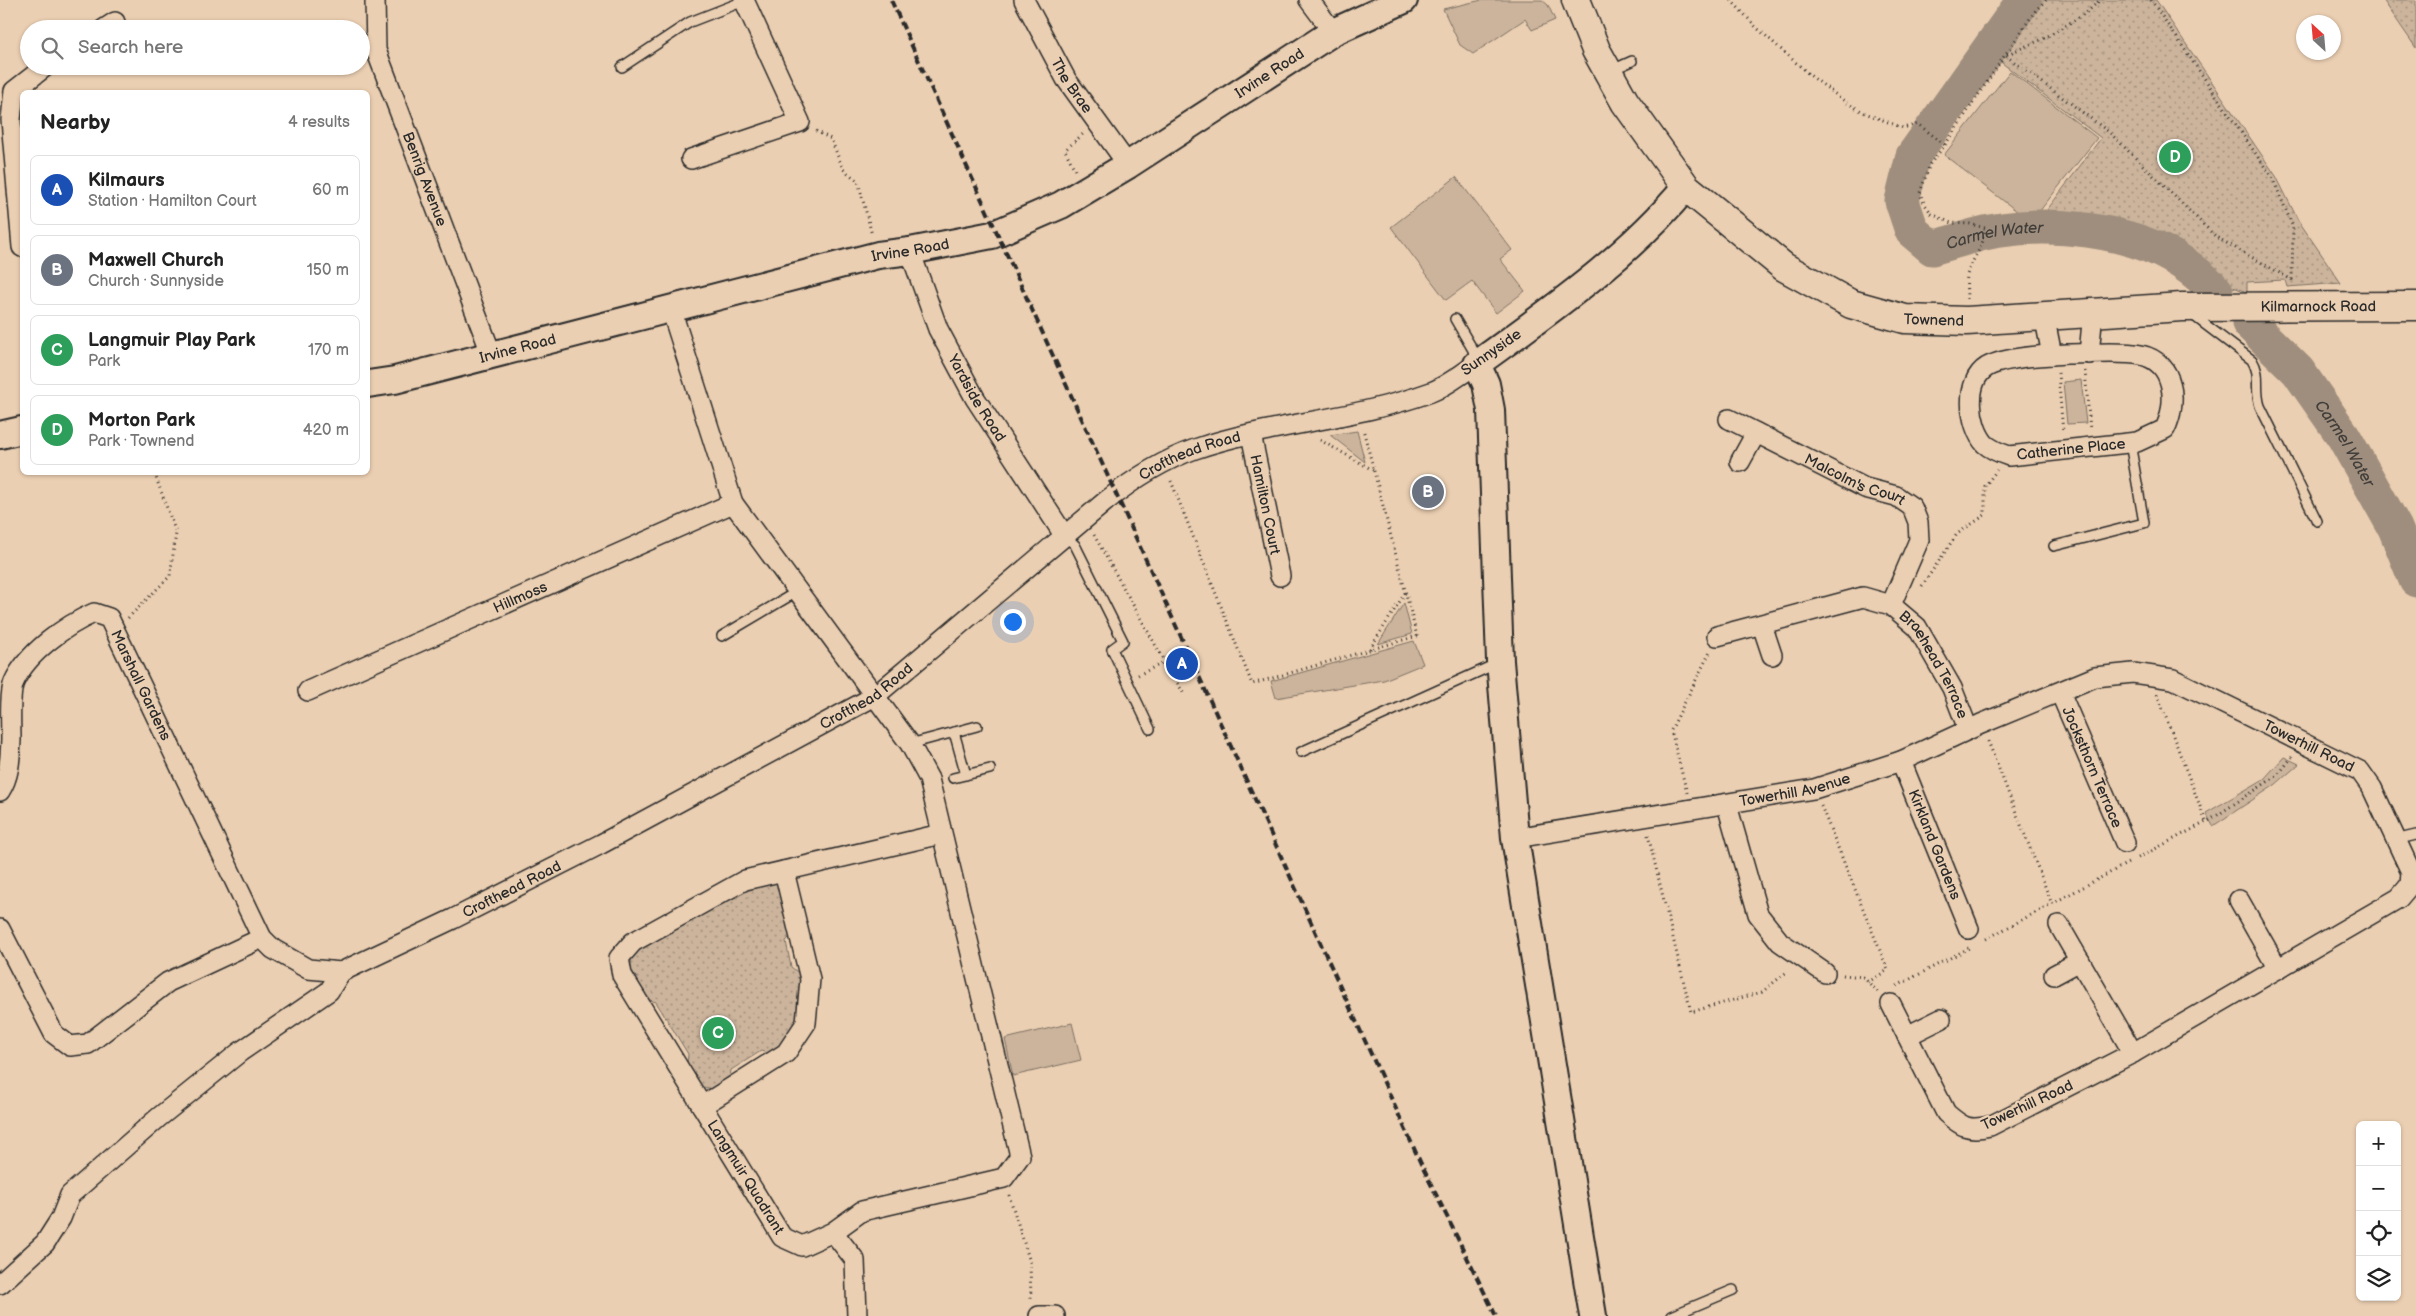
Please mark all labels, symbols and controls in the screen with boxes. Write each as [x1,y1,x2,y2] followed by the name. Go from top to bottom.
[2296,15,2341,60] north arrow
[20,20,370,75] search box
[38,34,66,62] icon: search
[78,36,183,59] text: Search here
[1232,44,1308,103] street label: Irvine Road
[1046,55,1097,117] street label: The Brae
[40,110,110,135] text: Nearby
[288,113,350,132] text: 4 results
[398,129,451,229] street label: Benrig Avenue
[2159,138,2191,176] pin: D
[88,169,165,192] text: Kilmaurs
[52,181,62,200] text: A
[312,181,349,200] text: 60 m
[88,192,257,211] text: Station · Hamilton Court
[1944,219,2044,254] water label: Carmel Water
[869,235,951,266] street label: Irvine Road
[88,249,224,272] text: Maxwell Church
[51,261,63,280] text: B
[307,261,349,280] text: 150 m
[88,272,224,291] text: Church · Sunnyside
[2261,297,2376,317] street label: Kilmarnock Road
[1903,310,1964,331] street label: Townend
[1457,325,1525,380] street label: Sunnyside
[88,329,255,352] text: Langmuir Play Park
[477,330,558,368] street label: Irvine Road
[51,341,63,360] text: C
[308,341,349,360] text: 170 m
[943,350,1010,445] street label: Yardside Road
[88,352,120,371] text: Park
[2310,397,2379,492] water label: Carmel Water
[88,409,195,432] text: Morton Park
[51,421,63,440] text: D
[303,421,349,440] text: 420 m
[1136,427,1242,485] street label: Crofthead Road
[88,432,194,451] text: Park · Townend
[2016,434,2127,465] street label: Catherine Place
[1801,450,1909,510] street label: Malcolm's Court
[1245,453,1284,557] street label: Hamilton Court
[1412,473,1444,511] pin: B
[490,577,551,618] street label: Hillmoss
[1895,607,1972,721] street label: Braehead Terrace
[1000,609,1026,635] your location
[106,627,175,744] street label: Marshall Gardens
[1166,645,1198,683] pin: A
[817,659,917,734] street label: Crofthead Road
[2058,704,2126,831] street label: Jocksthorn Terrace
[2260,716,2357,777] street label: Towerhill Road
[1738,769,1853,811] street label: Towerhill Avenue
[1904,787,1965,903] street label: Kirkland Gardens
[459,857,565,923] street label: Crofthead Road
[702,1014,734,1052] pin: C
[1978,1076,2076,1135] street label: Towerhill Road
[703,1117,789,1238] street label: Langmuir Quadrant
[2356,1121,2401,1301] map controls
[2356,1121,2401,1166] button: +
[2356,1166,2401,1211] button: −
[2356,1211,2401,1256] button: locate
[2356,1256,2401,1301] button: layers

